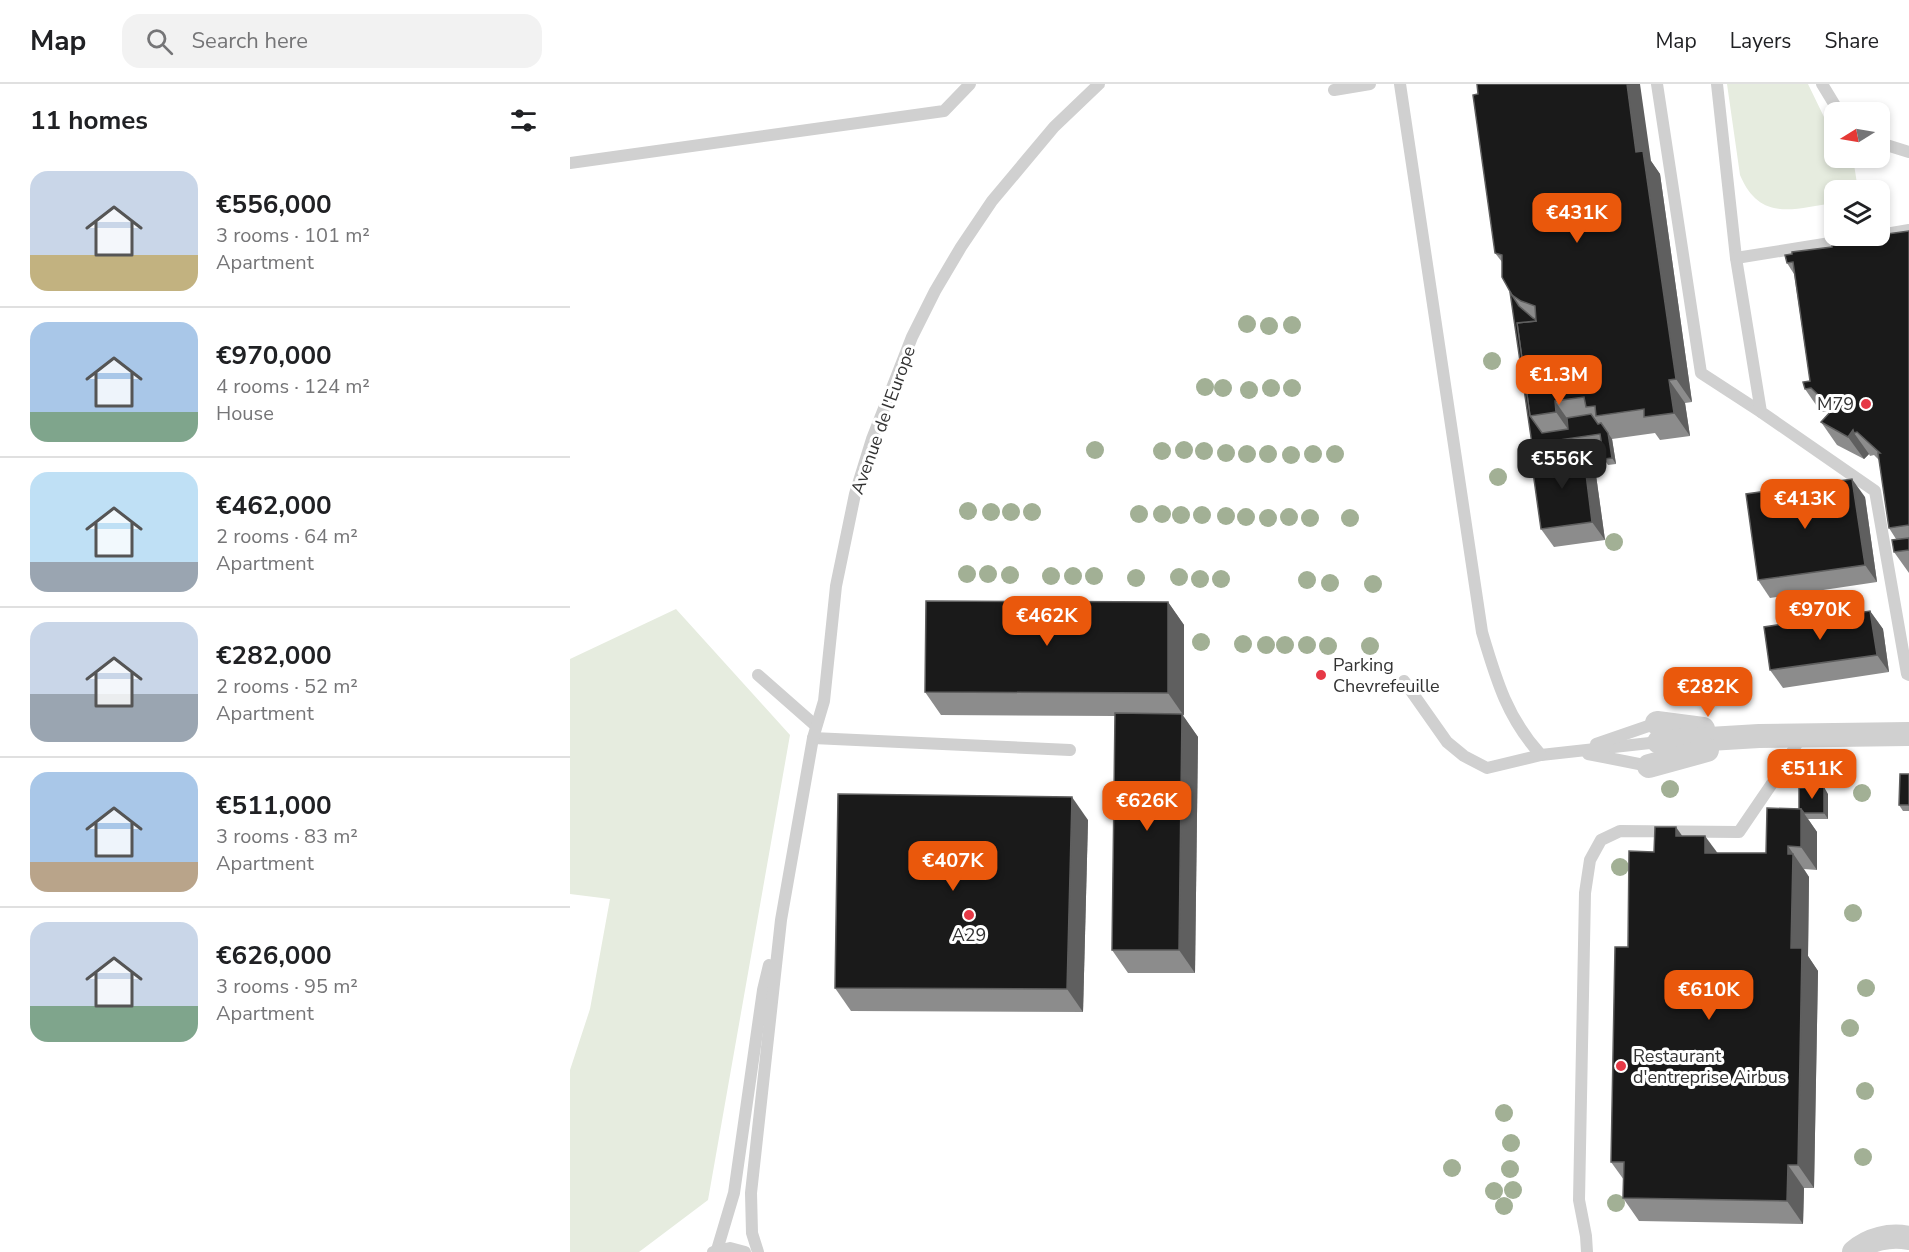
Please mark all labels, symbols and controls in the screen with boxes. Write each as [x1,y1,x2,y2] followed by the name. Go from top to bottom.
[122,14,542,68] search box
[30,22,86,60] text: Map
[143,25,176,58] icon: search
[191,26,308,56] text: Search here
[1655,27,1697,55] text: Map
[1730,27,1791,55] text: Layers
[1824,27,1879,55] text: Share
[1824,102,1890,168] north arrow
[1824,102,1890,246] map controls
[30,103,148,138] text: 11 homes
[507,104,540,137] icon: filters
[1824,180,1890,246] button: layers
[216,187,332,222] text: €556,000
[1535,193,1619,244] pin: €431K
[78,195,150,267] icon: home
[1546,199,1608,226] text: €431K
[216,222,370,249] text: 3 rooms · 101 m²
[216,249,314,276] text: Apartment
[216,338,332,373] text: €970,000
[845,342,921,498] street label: Avenue de l'Europe
[78,346,150,418] icon: home
[1517,355,1601,406] pin: €1.3M
[1530,361,1588,388] text: €1.3M
[216,373,370,400] text: 4 rooms · 124 m²
[1817,392,1854,416] place label: M79
[1859,397,1873,411] marker: M79
[216,400,274,427] text: House
[1520,439,1604,490] pin: €556K
[1531,445,1593,472] text: €556K
[1763,479,1847,530] pin: €413K
[1774,485,1836,512] text: €413K
[216,488,332,523] text: €462,000
[78,496,150,568] icon: home
[216,523,358,550] text: 2 rooms · 64 m²
[216,550,314,577] text: Apartment
[1778,590,1862,641] pin: €970K
[1005,596,1089,647] pin: €462K
[1789,596,1851,623] text: €970K
[1016,602,1078,629] text: €462K
[216,638,332,673] text: €282,000
[78,646,150,718] icon: home
[1333,653,1440,698] place label: Parking Chevrefeuille
[1666,667,1750,718] pin: €282K
[1314,668,1328,682] marker: Parking Chevrefeuille
[216,673,358,700] text: 2 rooms · 52 m²
[1677,673,1739,700] text: €282K
[216,700,314,727] text: Apartment
[1770,749,1854,800] pin: €511K
[1781,755,1843,782] text: €511K
[1105,781,1189,832] pin: €626K
[1116,787,1178,814] text: €626K
[216,788,332,823] text: €511,000
[78,796,150,868] icon: home
[216,823,358,850] text: 3 rooms · 83 m²
[911,841,995,892] pin: €407K
[922,847,984,874] text: €407K
[216,850,314,877] text: Apartment
[962,908,976,922] marker: A29
[952,923,986,947] place label: A29
[216,938,332,973] text: €626,000
[78,946,150,1018] icon: home
[1667,970,1751,1021] pin: €610K
[216,973,358,1000] text: 3 rooms · 95 m²
[1678,976,1740,1003] text: €610K
[216,1000,314,1027] text: Apartment
[1633,1044,1786,1089] place label: Restaurant d'entreprise Airbus
[1614,1059,1628,1073] marker: Restaurant d'entreprise Airbus

